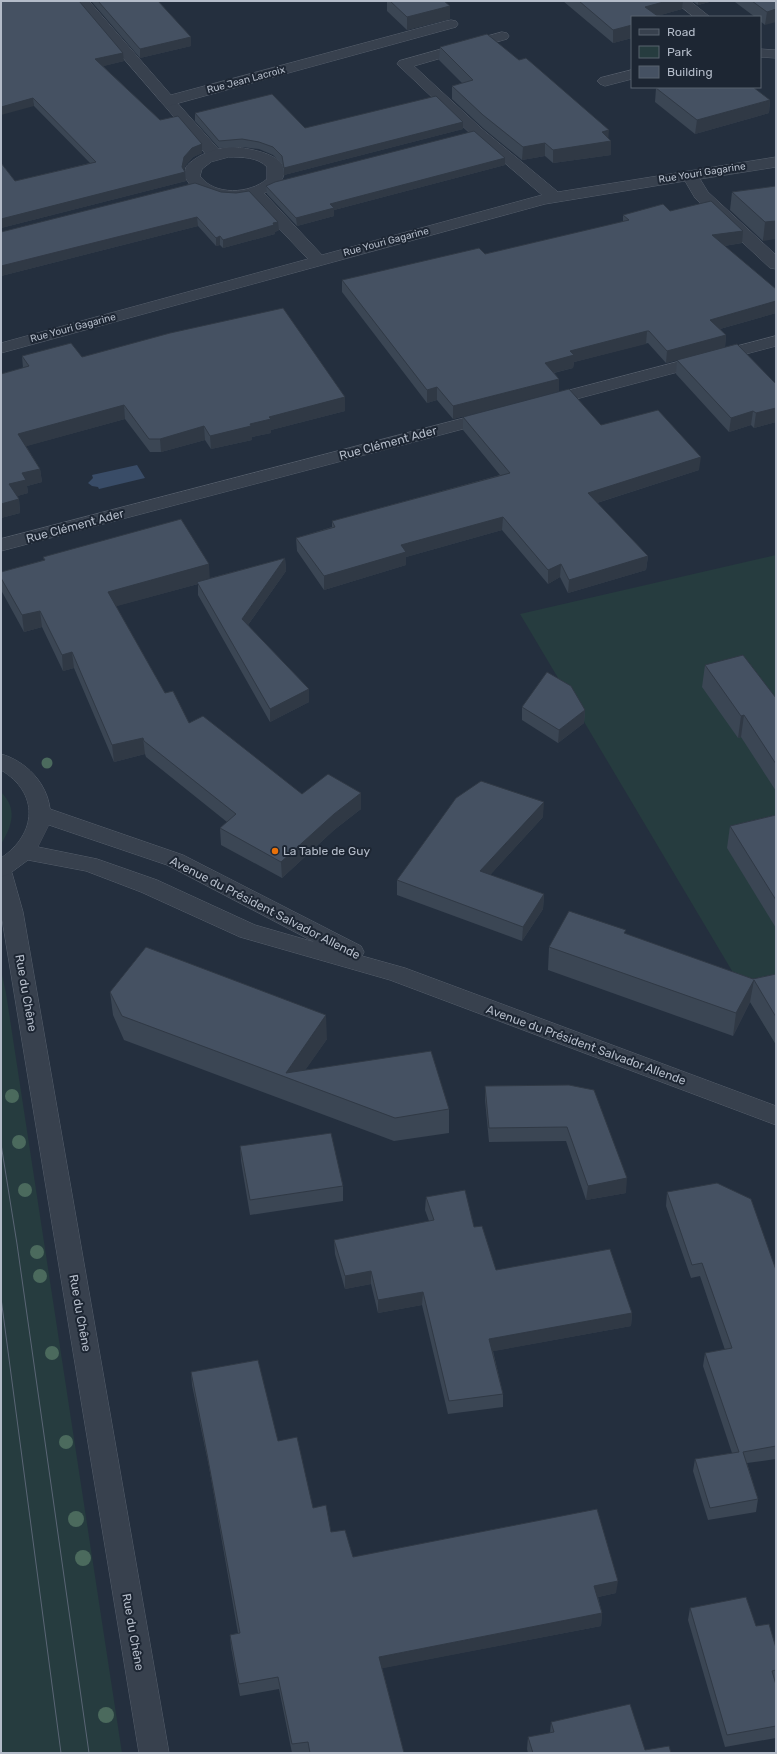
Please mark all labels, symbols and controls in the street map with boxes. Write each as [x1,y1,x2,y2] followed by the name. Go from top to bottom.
[631,16,761,88] legend
[667,25,695,39] text: Road
[667,45,693,59] text: Park
[206,64,287,96] street label: Rue Jean Lacroix
[667,65,713,79] text: Building
[658,160,747,186] street label: Rue Youri Gagarine
[342,225,430,259] street label: Rue Youri Gagarine
[29,311,117,345] street label: Rue Youri Gagarine
[338,423,439,463] street label: Rue Clément Ader
[25,506,126,546] street label: Rue Clément Ader
[283,844,370,858] place label: La Table de Guy
[270,846,280,856] marker: La Table de Guy
[168,854,363,962] street label: Avenue du Président Salvador Allende
[12,953,40,1033] street label: Rue du Chêne
[484,1002,688,1088] street label: Avenue du Président Salvador Allende
[66,1273,94,1353] street label: Rue du Chêne
[119,1592,147,1672] street label: Rue du Chêne

